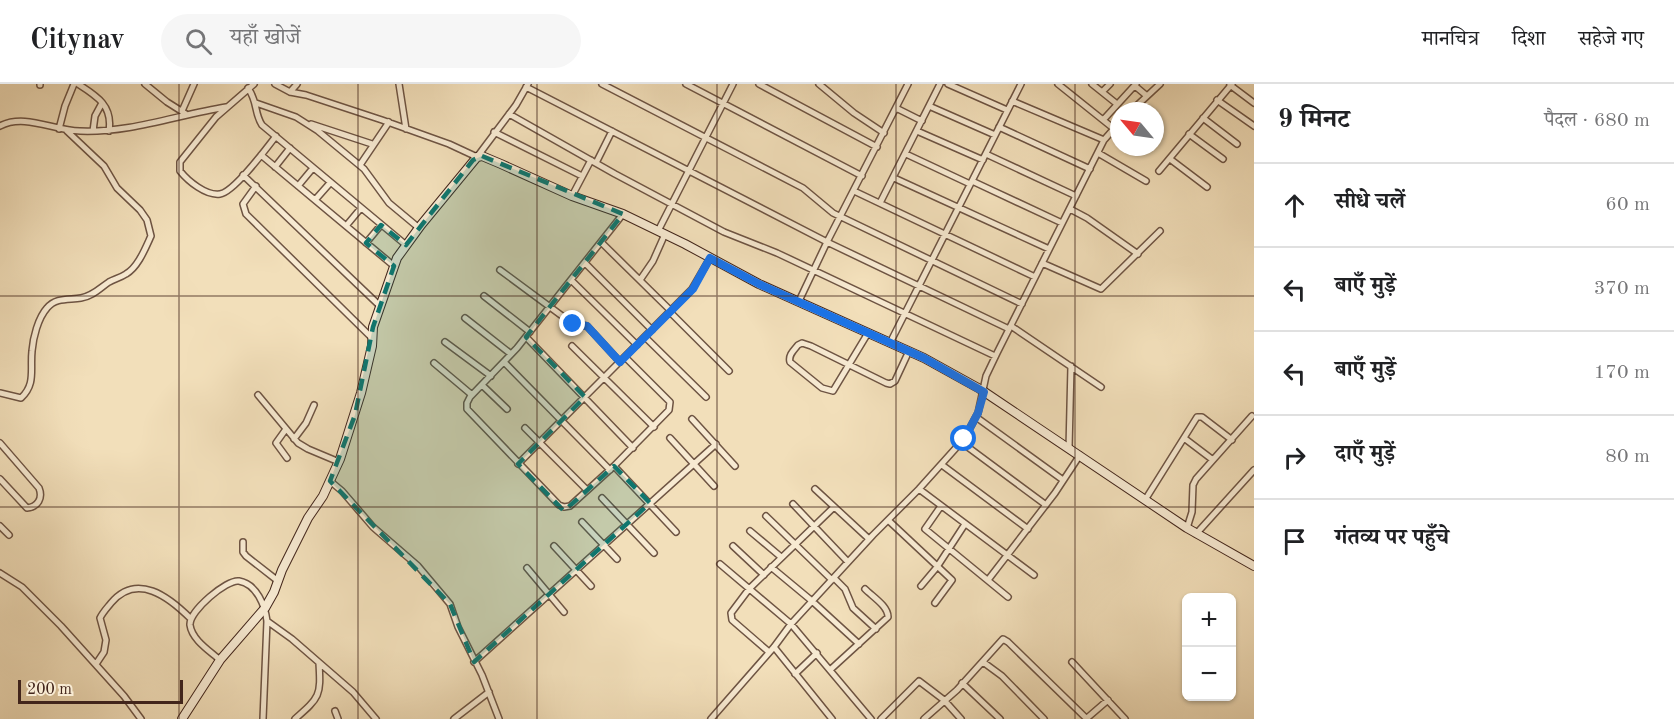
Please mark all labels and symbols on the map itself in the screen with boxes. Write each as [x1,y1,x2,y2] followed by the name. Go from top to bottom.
[1110,102,1164,156] north arrow
[559,310,585,336] route end
[950,425,976,451] route start
[18,677,183,704] scale bar

